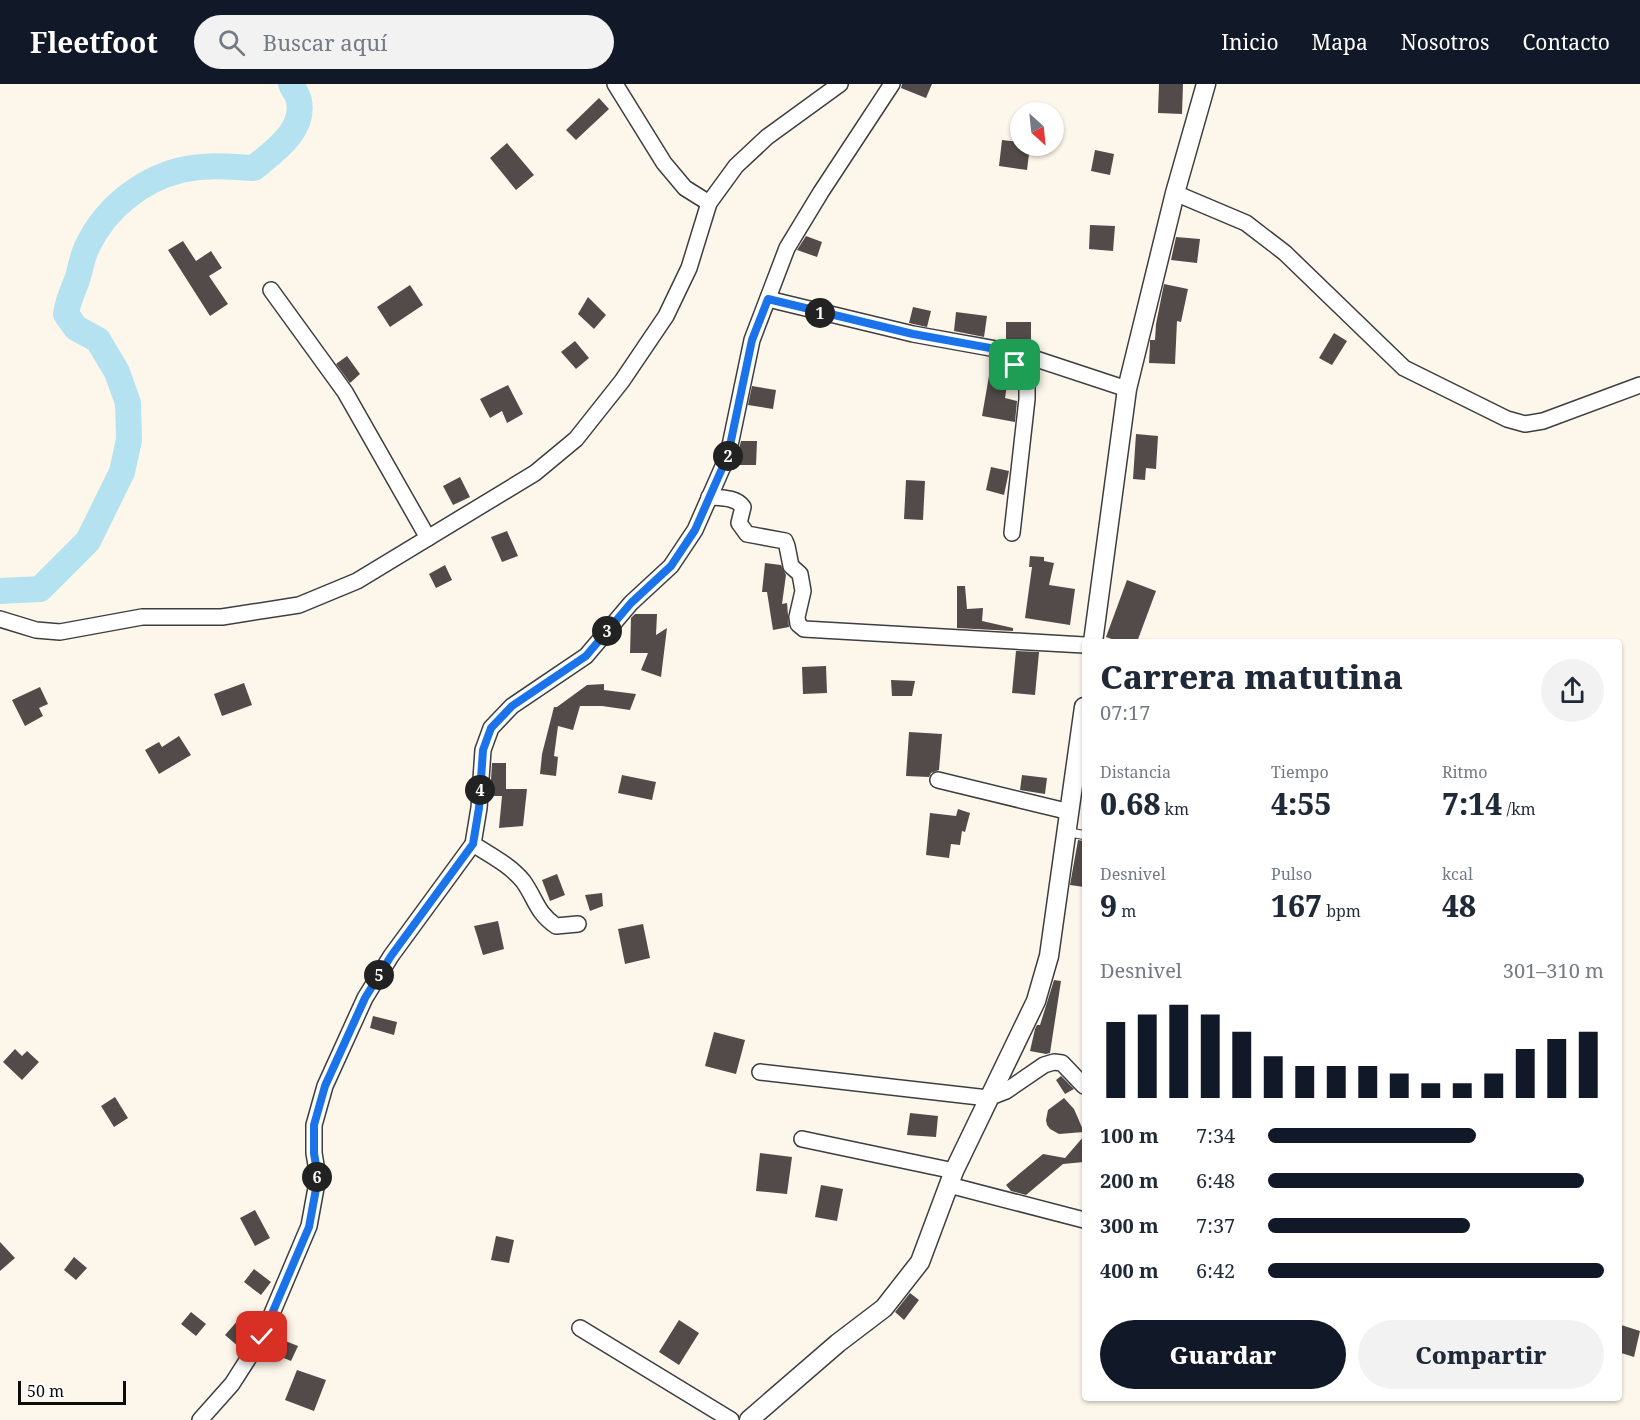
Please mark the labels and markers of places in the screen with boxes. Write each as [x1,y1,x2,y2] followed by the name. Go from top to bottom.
[805,298,835,328] pin: 1
[989,339,1040,390] pin
[713,441,743,471] pin: 2
[592,616,622,646] pin: 3
[465,775,495,805] pin: 4
[364,960,394,990] pin: 5
[302,1162,332,1192] pin: 6
[236,1311,287,1362] pin

